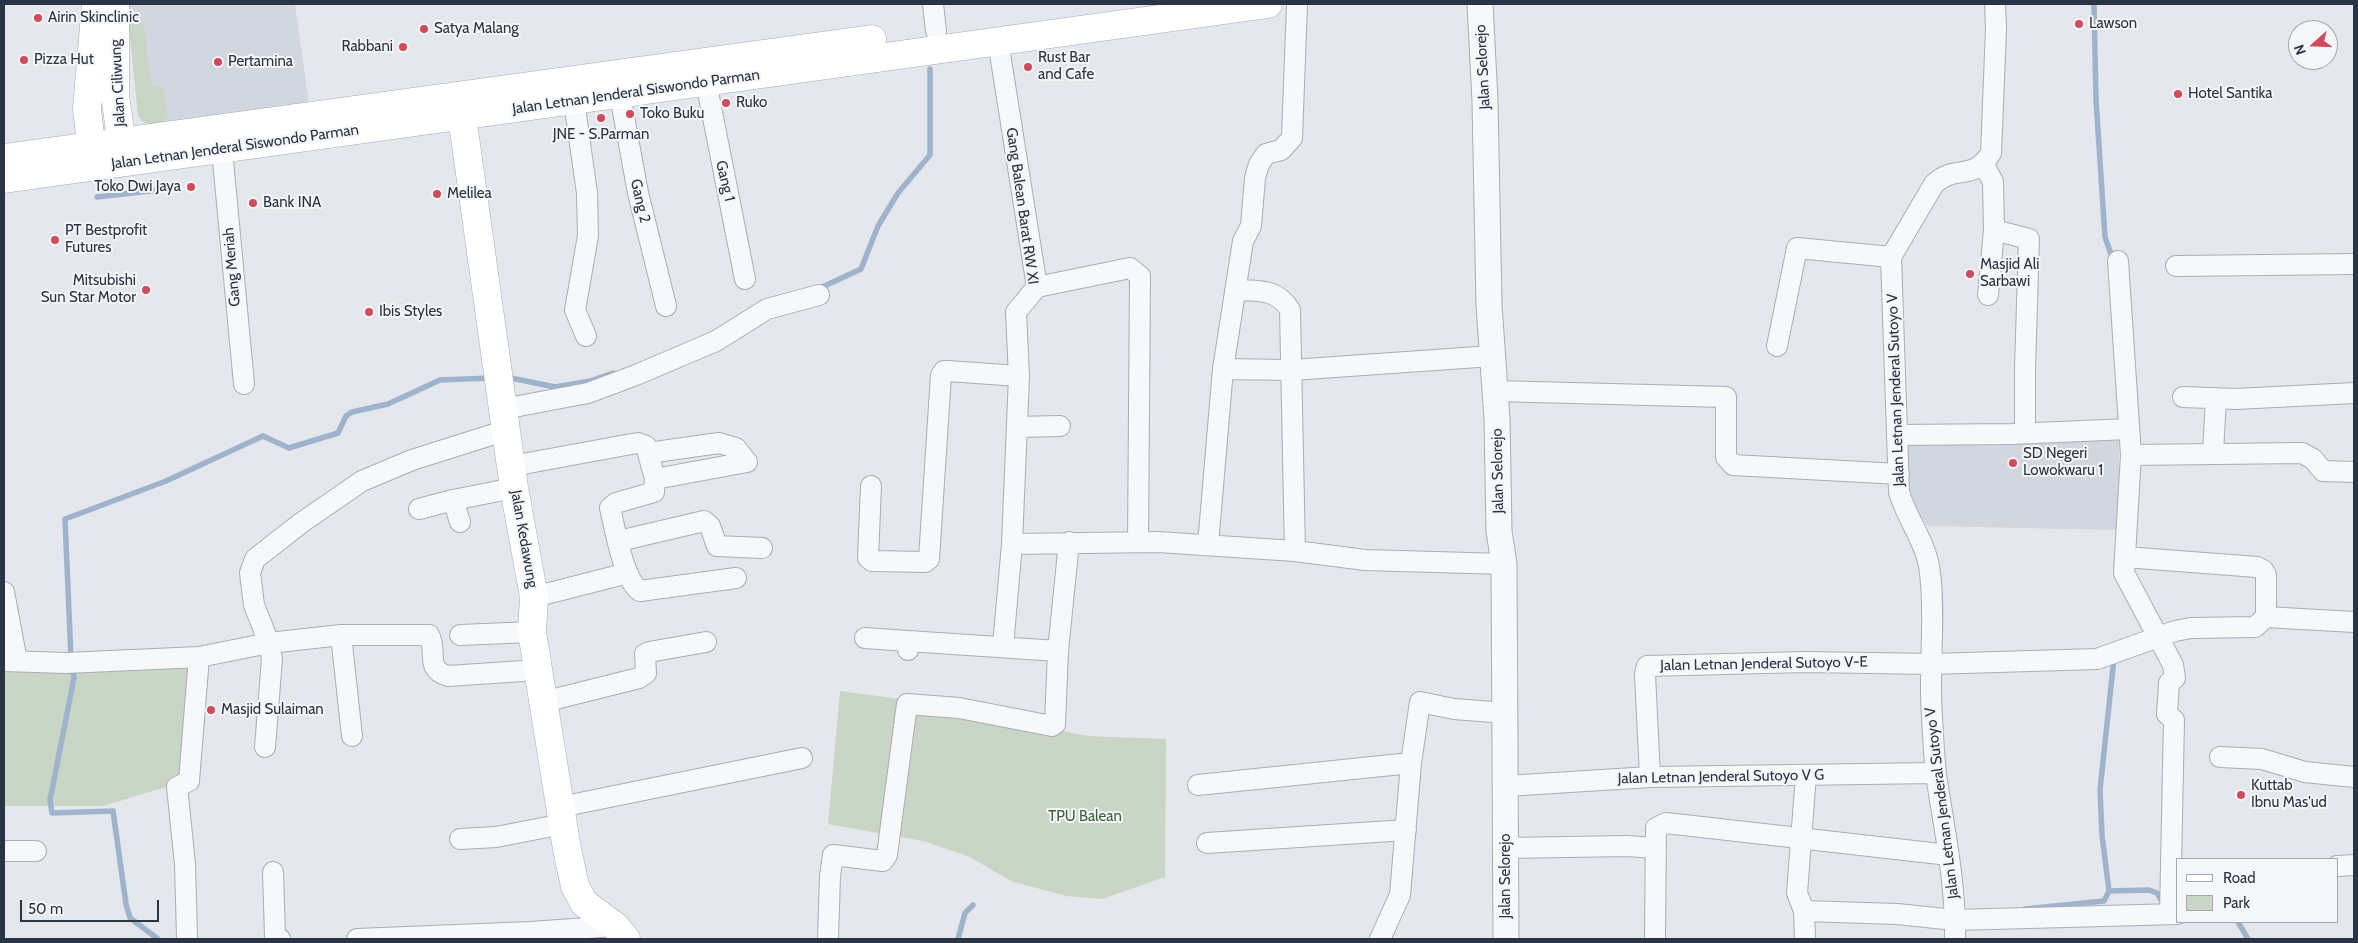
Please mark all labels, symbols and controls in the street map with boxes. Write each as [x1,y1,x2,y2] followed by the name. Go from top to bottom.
[48,9,139,27] place label: Airin Skinclinic
[32,12,44,24] marker: Airin Skinclinic
[2089,15,2137,33] place label: Lawson
[2073,18,2085,30] marker: Lawson
[434,20,519,38] place label: Satya Malang
[2288,20,2338,70] north arrow
[418,23,430,35] marker: Satya Malang
[1472,24,1494,110] street label: Jalan Selorejo
[341,38,393,56] place label: Rabbani
[107,39,129,127] street label: Jalan Ciliwung
[397,41,409,53] marker: Rabbani
[2290,42,2310,58] text: N
[1038,49,1094,84] place label: Rust Bar and Cafe
[34,51,94,69] place label: Pizza Hut
[228,53,293,71] place label: Pertamina
[18,54,30,66] marker: Pizza Hut
[212,56,224,68] marker: Pertamina
[1022,61,1034,73] marker: Rust Bar and Cafe
[511,66,761,118] street label: Jalan Letnan Jenderal Siswondo Parman
[2188,85,2272,103] place label: Hotel Santika
[2172,88,2184,100] marker: Hotel Santika
[736,94,767,112] place label: Ruko
[720,97,732,109] marker: Ruko
[640,105,704,123] place label: Toko Buku
[624,108,636,120] marker: Toko Buku
[595,112,607,124] marker: JNE - S.Parman
[110,121,360,173] street label: Jalan Letnan Jenderal Siswondo Parman
[553,126,649,144] place label: JNE - S.Parman
[1002,126,1042,286] street label: Gang Balean Barat RW XI
[712,159,738,203] street label: Gang 1
[626,177,654,225] street label: Gang 2
[94,178,181,196] place label: Toko Dwi Jaya
[185,181,197,193] marker: Toko Dwi Jaya
[447,185,492,203] place label: Melilea
[431,188,443,200] marker: Melilea
[263,194,321,212] place label: Bank INA
[247,197,259,209] marker: Bank INA
[65,222,147,257] place label: PT Bestprofit Futures
[220,227,244,307] street label: Gang Meriah
[49,234,61,246] marker: PT Bestprofit Futures
[1980,256,2039,291] place label: Masjid Ali Sarbawi
[1964,268,1976,280] marker: Masjid Ali Sarbawi
[41,272,136,307] place label: Mitsubishi Sun Star Motor
[140,284,152,296] marker: Mitsubishi Sun Star Motor
[1884,293,1908,487] street label: Jalan Letnan Jenderal Sutoyo V
[379,303,442,321] place label: Ibis Styles
[363,306,375,318] marker: Ibis Styles
[1488,428,1508,514] street label: Jalan Selorejo
[2023,445,2103,480] place label: SD Negeri Lowokwaru 1
[2007,457,2019,469] marker: SD Negeri Lowokwaru 1
[507,489,541,589] street label: Jalan Kedawung
[1660,653,1868,675] street label: Jalan Letnan Jenderal Sutoyo V-E
[221,701,324,719] place label: Masjid Sulaiman
[205,704,217,716] marker: Masjid Sulaiman
[1921,706,1963,900] street label: Jalan Letnan Jenderal Sutoyo V
[1618,766,1824,788] street label: Jalan Letnan Jenderal Sutoyo V G
[2251,777,2327,812] place label: Kuttab Ibnu Mas'ud
[2235,789,2247,801] marker: Kuttab Ibnu Mas'ud
[1048,808,1122,826] park label: TPU Balean
[1497,833,1515,919] street label: Jalan Selorejo
[2176,858,2338,923] legend
[2223,869,2256,887] text: Road
[22,890,161,922] scale bar
[2223,894,2250,912] text: Park
[28,900,63,918] text: 50 m

